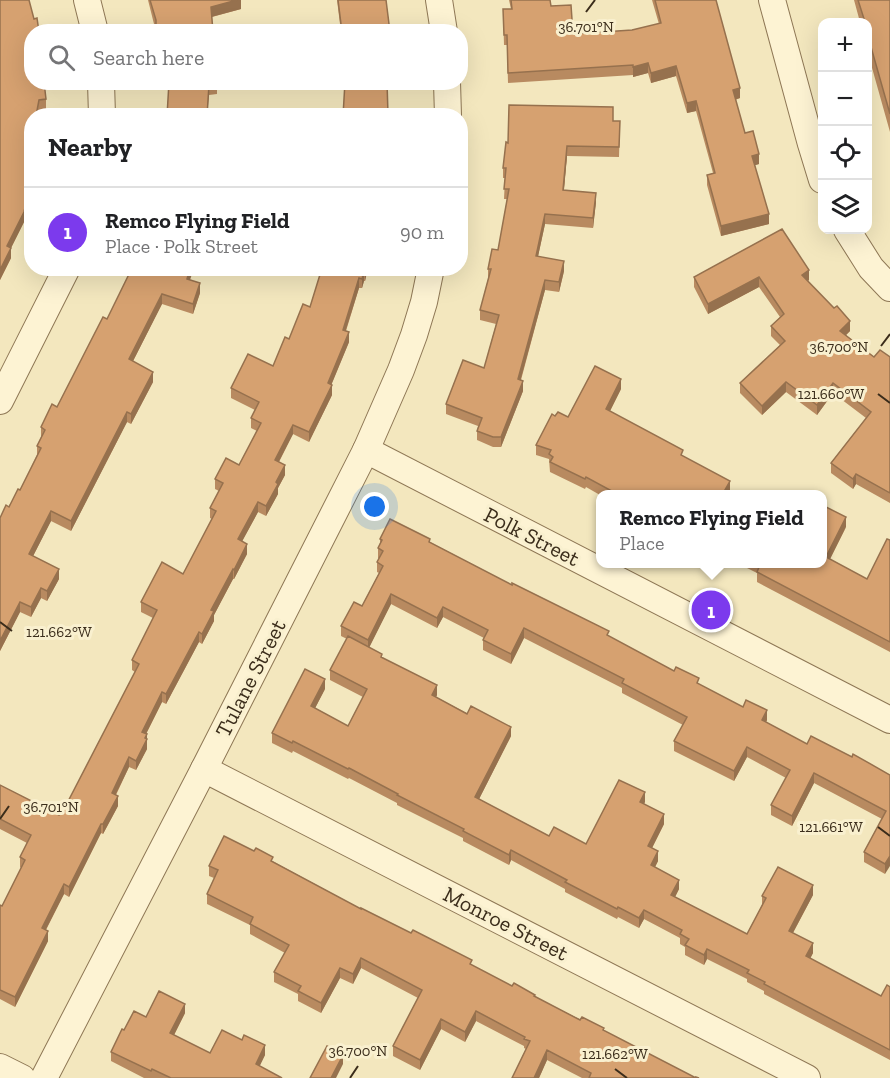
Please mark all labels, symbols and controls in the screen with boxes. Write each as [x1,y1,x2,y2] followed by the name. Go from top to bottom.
[558,18,614,36] text: 36.701°N
[818,18,872,234] map controls
[818,18,872,72] button: +
[24,24,468,90] search box
[45,41,78,74] icon: search
[93,44,204,71] text: Search here
[818,72,872,126] button: −
[818,126,872,180] button: locate
[48,131,132,163] text: Nearby
[818,180,872,234] button: layers
[105,207,290,234] text: Remco Flying Field
[63,220,72,244] text: 1
[400,220,444,244] text: 90 m
[105,234,258,258] text: Place · Polk Street
[810,338,868,356] text: 36.700°N
[798,385,864,403] text: 121.660°W
[596,490,827,568] popup
[360,492,389,521] your location
[479,501,585,572] street label: Polk Street
[619,504,804,531] text: Remco Flying Field
[619,531,664,555] text: Place
[692,588,730,632] pin: 1
[209,614,292,742] street label: Tulane Street
[26,623,92,641] text: 121.662°W
[23,798,79,816] text: 36.701°N
[799,818,863,836] text: 121.661°W
[439,880,574,967] street label: Monroe Street
[329,1042,387,1060] text: 36.700°N
[582,1045,648,1063] text: 121.662°W

